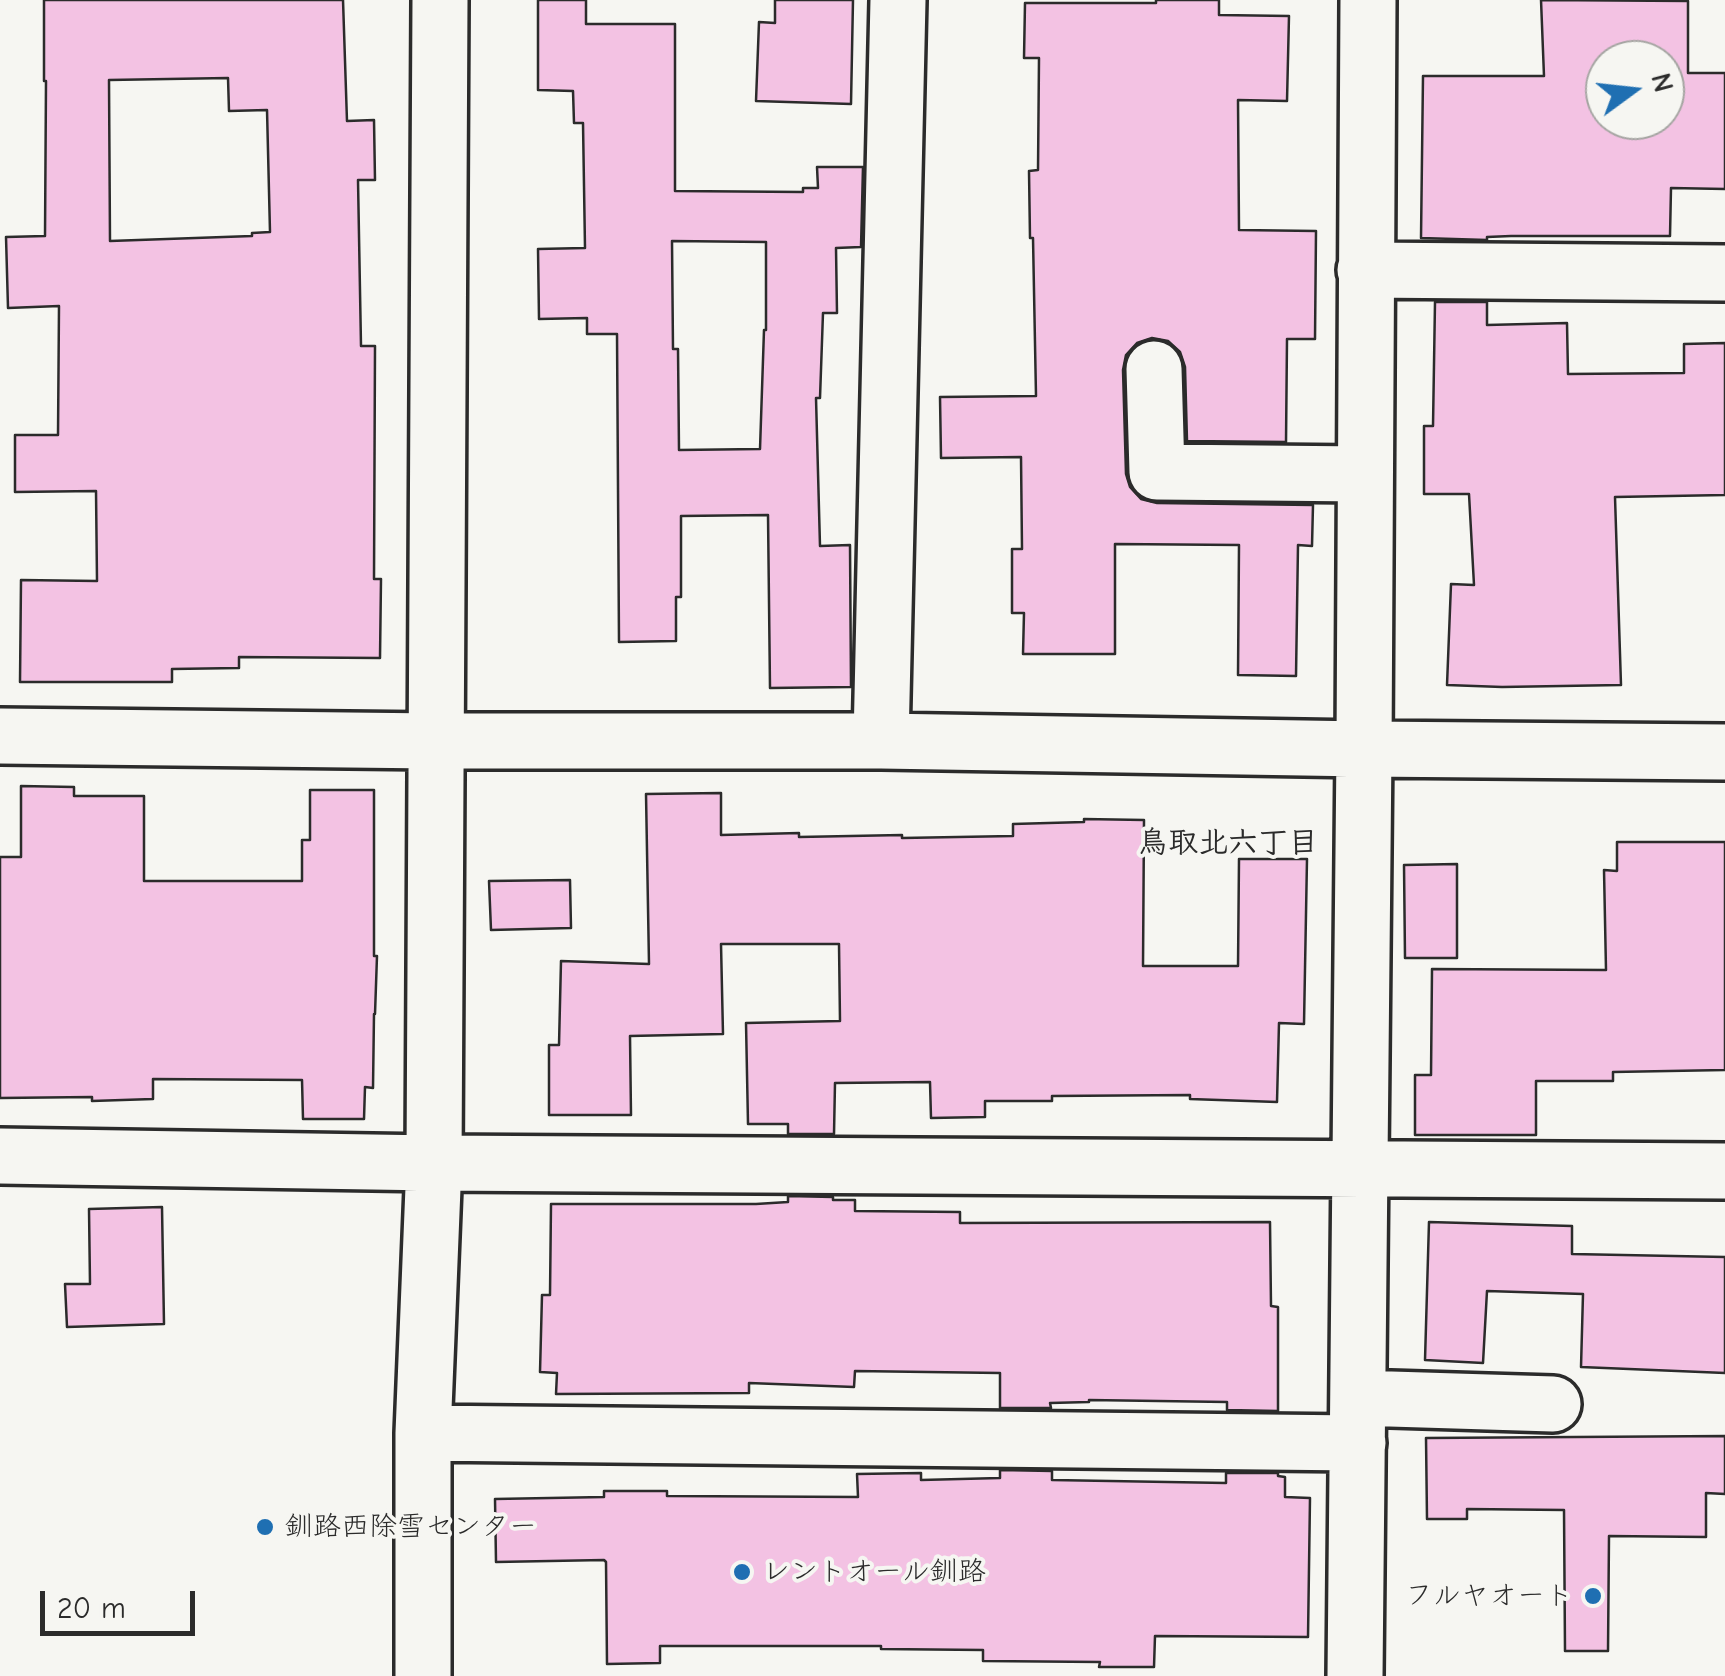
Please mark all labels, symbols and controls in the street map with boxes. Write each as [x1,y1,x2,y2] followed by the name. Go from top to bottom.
[1585,40,1685,140] north arrow
[1644,70,1680,96] text: N
[1138,826,1318,862] district label: 鳥取北六丁目
[285,1510,537,1544] place label: 釧路西除雪センター
[254,1516,276,1538] marker: 釧路西除雪センター
[762,1555,986,1589] place label: レントオール釧路
[731,1561,753,1583] marker: レントオール釧路
[45,1571,200,1633] scale bar
[1405,1579,1573,1613] place label: フルヤオート
[1582,1585,1604,1607] marker: フルヤオート
[57,1591,126,1626] text: 20 m

